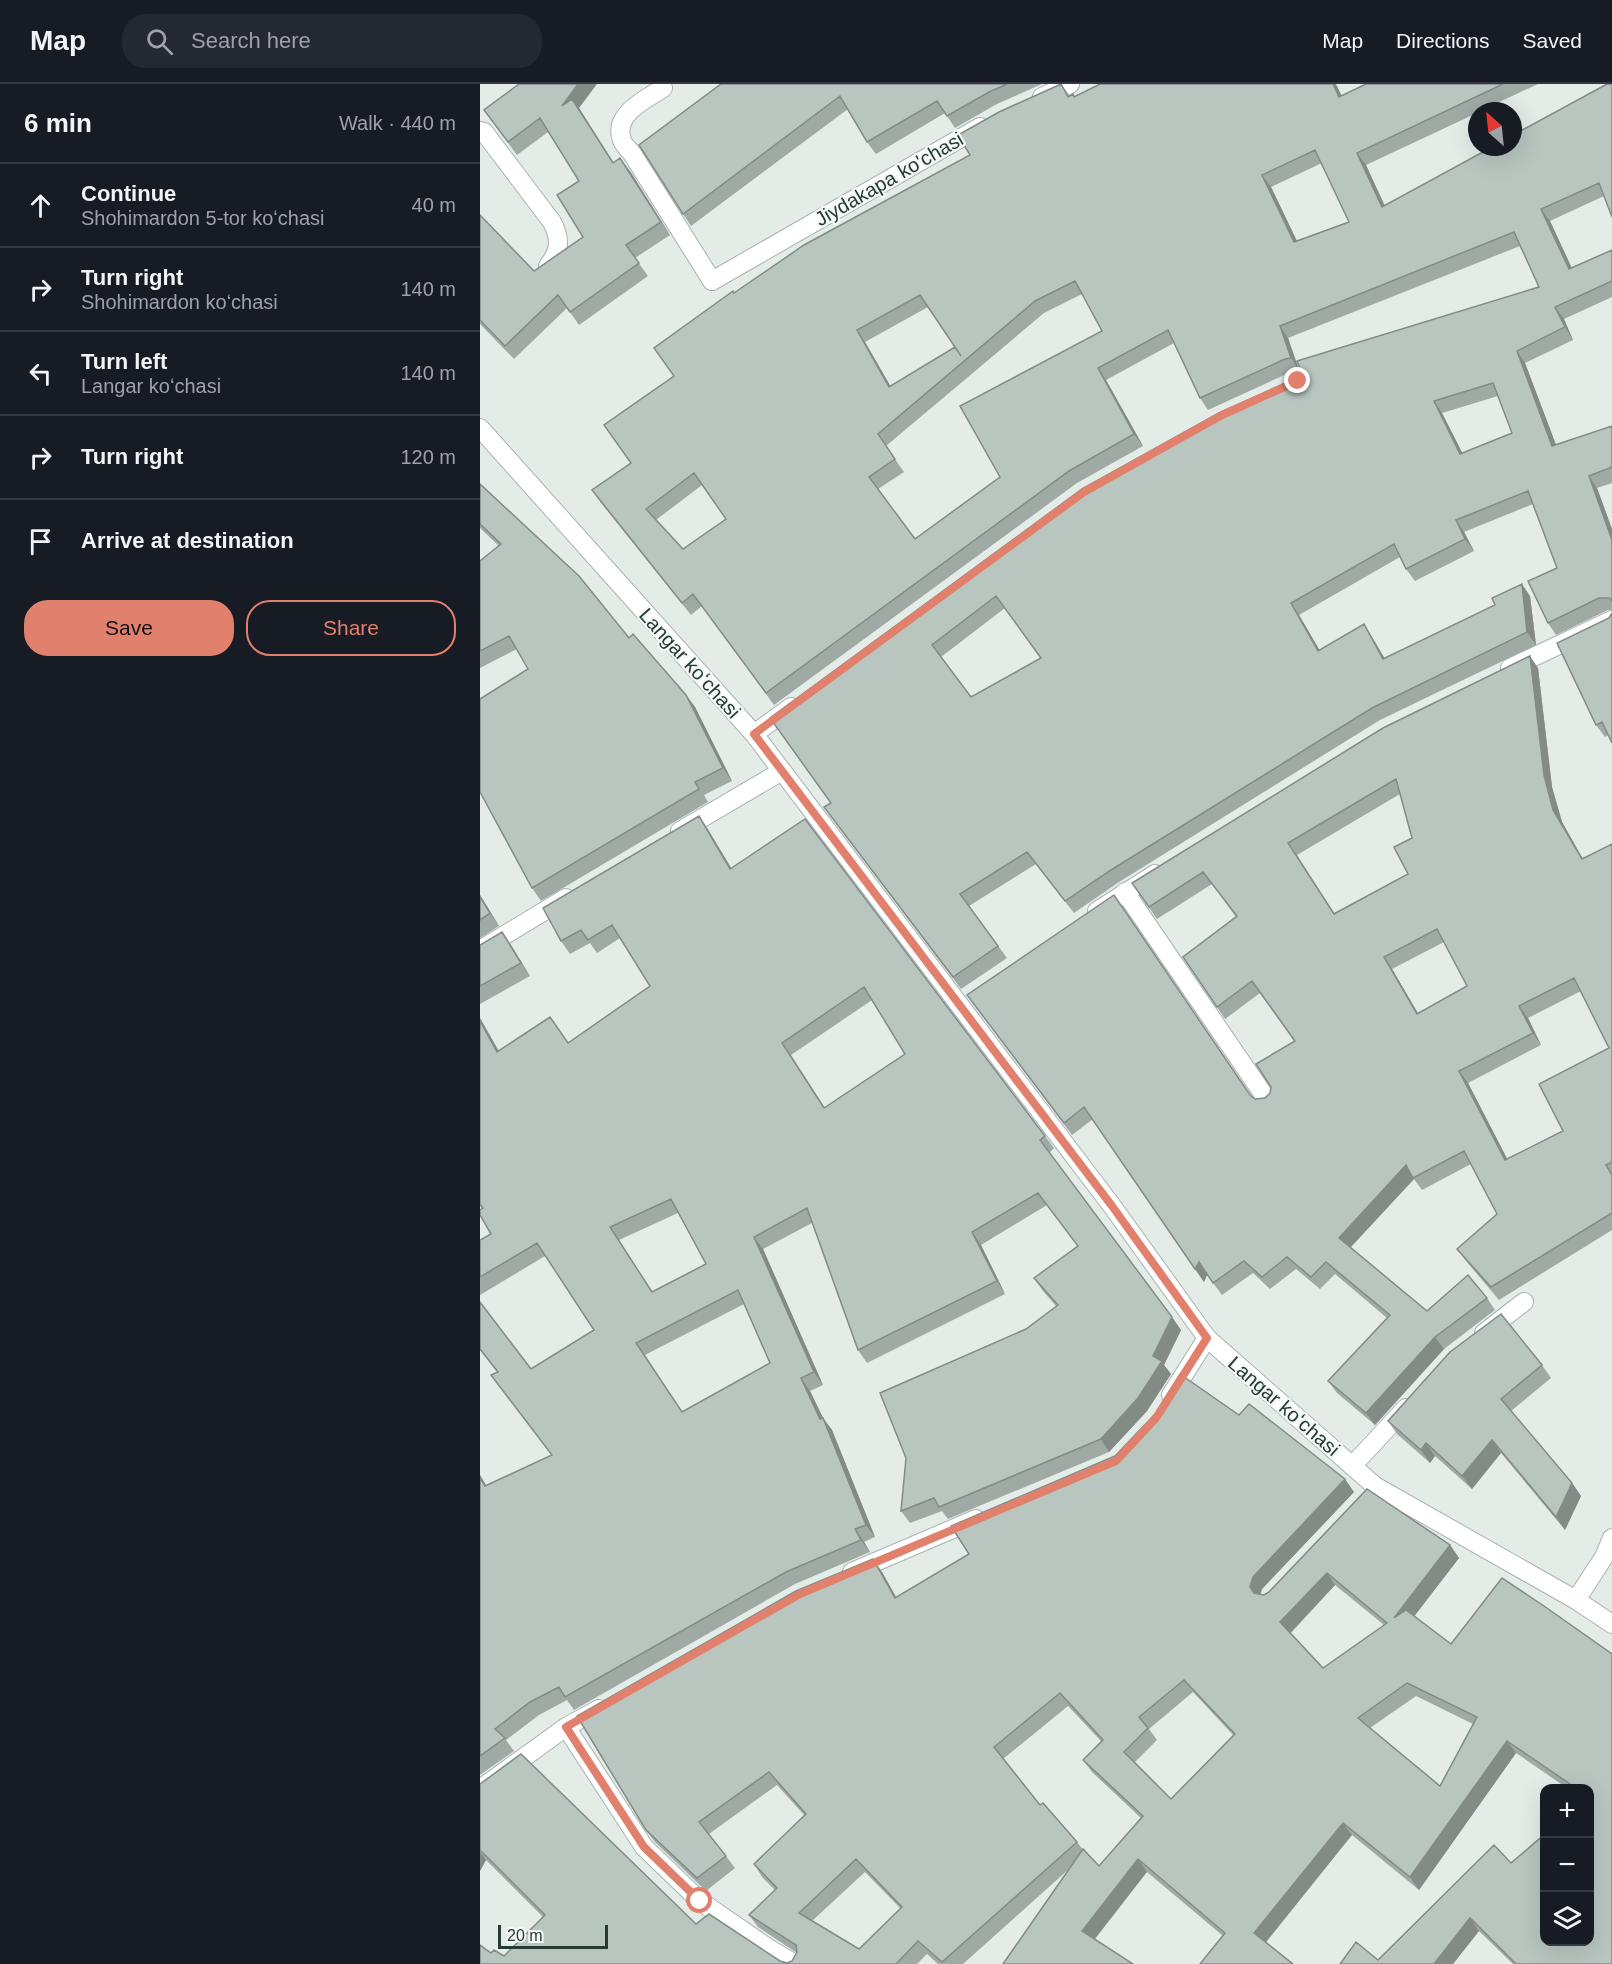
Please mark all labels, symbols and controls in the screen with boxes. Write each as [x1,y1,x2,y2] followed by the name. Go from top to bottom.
[122,14,542,68] search box
[30,25,86,56] text: Map
[143,25,176,58] icon: search
[191,28,311,53] text: Search here
[1322,29,1363,52] text: Map
[1396,29,1489,52] text: Directions
[1522,29,1582,52] text: Saved
[1468,102,1522,156] north arrow
[24,108,92,138] text: 6 min
[339,112,456,134] text: Walk · 440 m
[811,128,967,230] street label: Jiydakapa ko'chasi
[81,181,176,206] text: Continue
[24,189,57,222] icon: ahead
[412,194,456,216] text: 40 m
[81,207,324,229] text: Shohimardon 5-tor koʻchasi
[81,265,183,290] text: Turn right
[24,273,57,306] icon: right
[400,278,456,300] text: 140 m
[81,291,278,313] text: Shohimardon koʻchasi
[81,349,167,374] text: Turn left
[24,357,57,390] icon: left
[400,362,456,384] text: 140 m
[1284,367,1310,393] route end
[81,375,221,397] text: Langar koʻchasi
[24,441,57,474] icon: right
[81,444,183,469] text: Turn right
[400,446,456,468] text: 120 m
[24,525,57,558] icon: arrive
[81,528,294,553] text: Arrive at destination
[24,600,234,656] button: Save
[246,600,456,656] button: Share
[635,604,745,722] street label: Langar koʻchasi
[1224,1352,1344,1460] street label: Langar koʻchasi
[1540,1784,1594,1946] map controls
[1540,1784,1594,1838] button: +
[1540,1838,1594,1892] button: −
[686,1887,712,1913] route start
[1540,1892,1594,1946] button: layers
[498,1922,608,1950] scale bar
[507,1927,543,1944] text: 20 m

